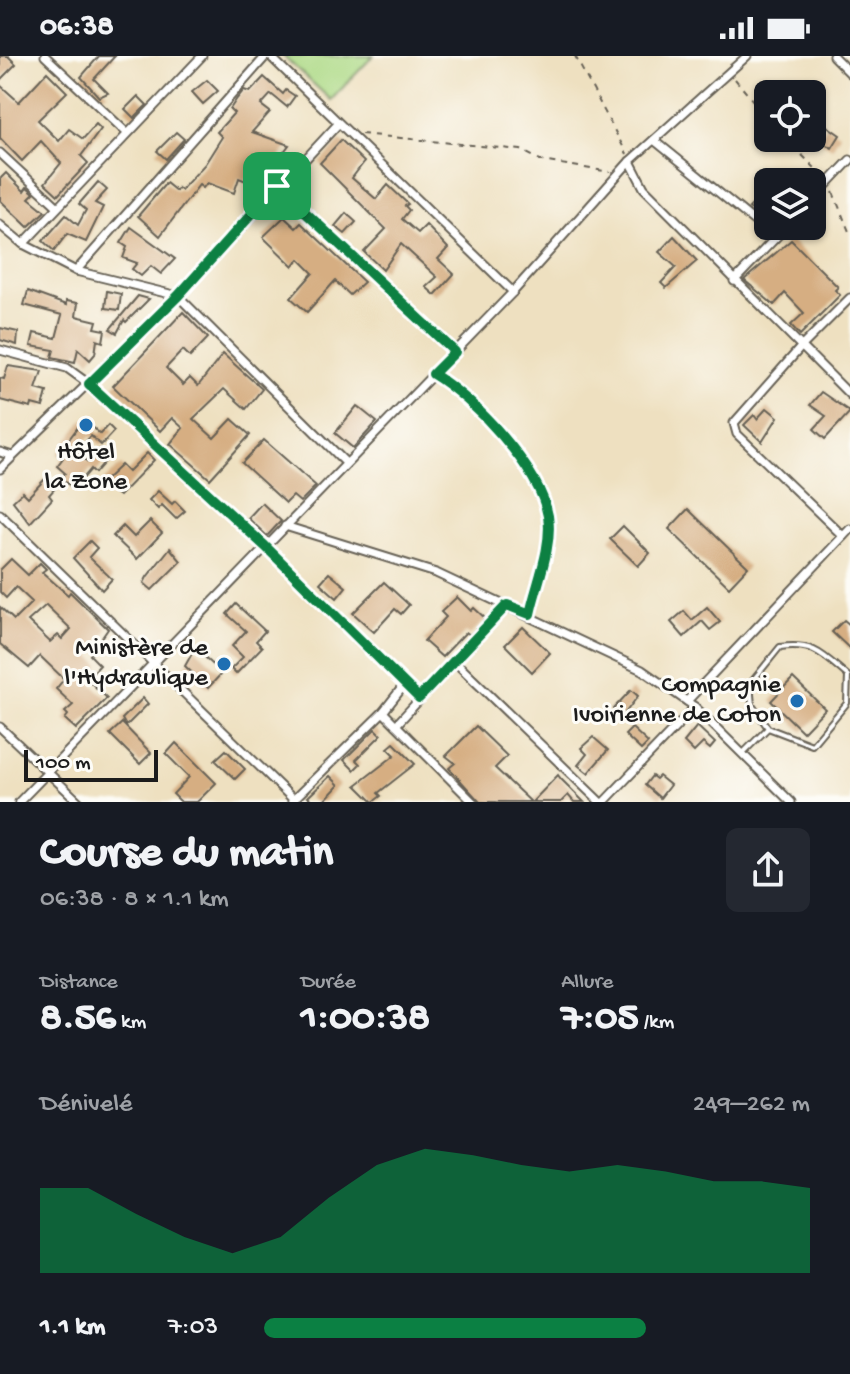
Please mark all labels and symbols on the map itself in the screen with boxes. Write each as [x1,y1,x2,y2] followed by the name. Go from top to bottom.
[243,152,311,220] pin
[77,416,95,434] marker: Hôtel la Zone
[45,438,128,499] place label: Hôtel la Zone
[64,634,209,695] place label: Ministère de l'Hydraulique
[215,655,233,673] marker: Ministère de l'Hydraulique
[573,671,782,732] place label: Compagnie Ivoirienne de Coton
[788,692,806,710] marker: Compagnie Ivoirienne de Coton
[24,746,158,782] scale bar

